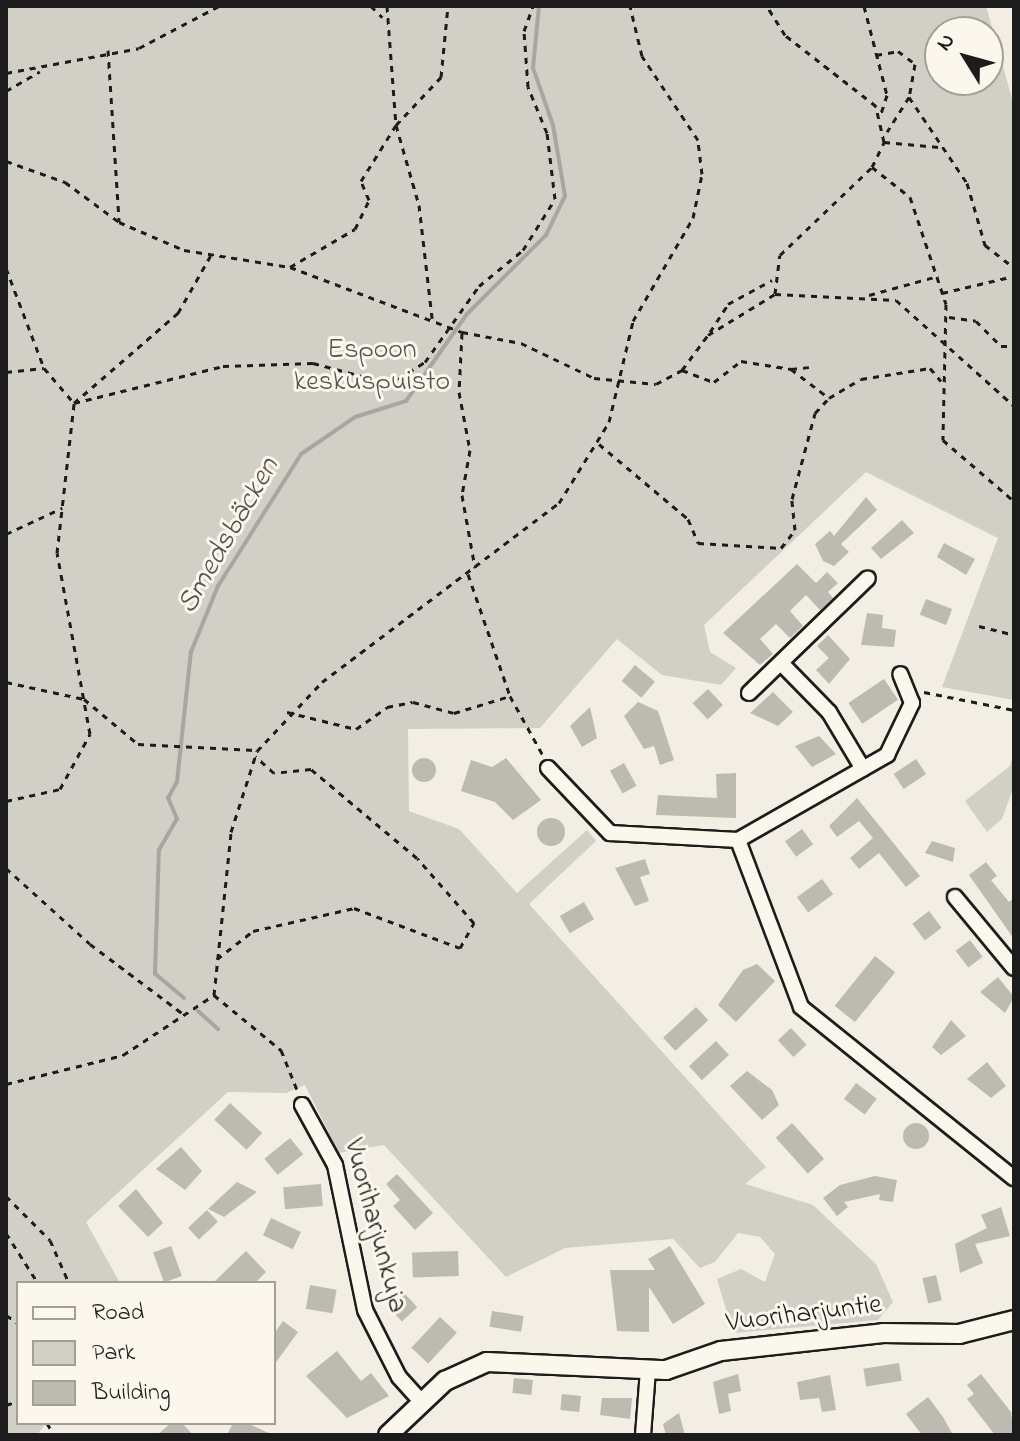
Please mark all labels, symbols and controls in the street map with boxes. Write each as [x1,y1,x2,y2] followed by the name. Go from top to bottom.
[924,16,1004,96] north arrow
[929,27,964,58] text: N
[294,334,450,400] park label: Espoon keskuspuisto
[170,452,288,620] water label: Smedsbäcken
[335,1135,413,1317] street label: Vuoriharjunkuja
[16,1281,276,1425] legend
[724,1289,884,1341] street label: Vuoriharjuntie
[92,1296,144,1331] text: Road
[92,1336,135,1371] text: Park
[92,1376,171,1411] text: Building

